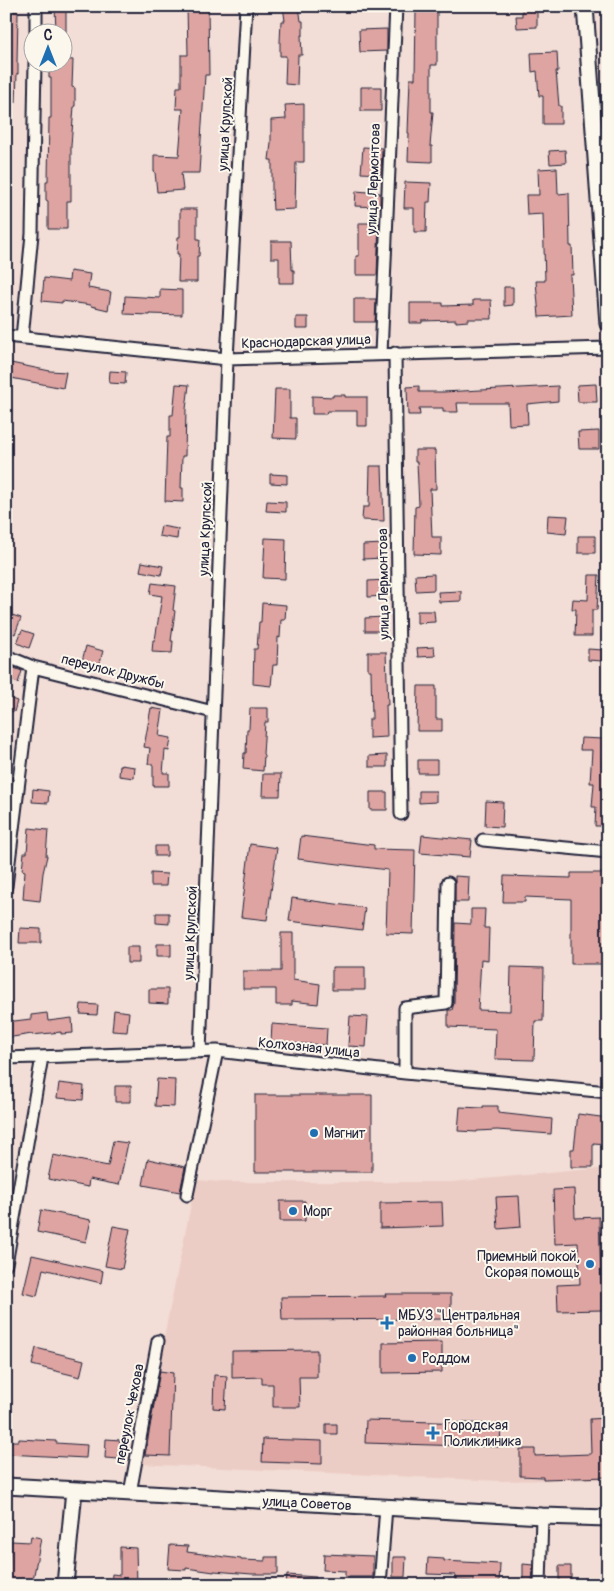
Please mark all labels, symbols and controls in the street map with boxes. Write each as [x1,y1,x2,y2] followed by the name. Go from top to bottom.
[22,22,72,72] north arrow
[44,27,53,44] text: С
[214,77,236,173] street label: улица Крупской
[363,123,384,236] street label: улица Лермонтова
[241,331,371,352] street label: Краснодарская улица
[195,482,216,577] street label: улица Крупской
[374,528,393,641] street label: улица Лермонтова
[60,650,166,693] street label: переулок Дружбы
[180,886,201,981] street label: улица Крупской
[257,1034,361,1061] street label: Колхозная улица
[324,1125,366,1142] place label: Магнит
[308,1127,320,1139] marker: Магнит
[303,1203,332,1220] place label: Морг
[287,1205,299,1217] marker: Морг
[477,1248,580,1281] place label: Приемный покой, Скорая помощь
[584,1258,596,1270] marker: Приемный покой, Скорая помощь
[398,1307,520,1340] place label: МБУЗ "Центральная районная больница"
[380,1316,394,1330] marker: МБУЗ "Центральная районная больница"
[422,1350,470,1367] place label: Роддом
[406,1352,418,1364] marker: Роддом
[111,1362,148,1466] street label: переулок Чехова
[444,1417,521,1450] place label: Городская Поликлиника
[426,1426,440,1440] marker: Городская Поликлиника
[261,1493,352,1514] street label: улица Советов

